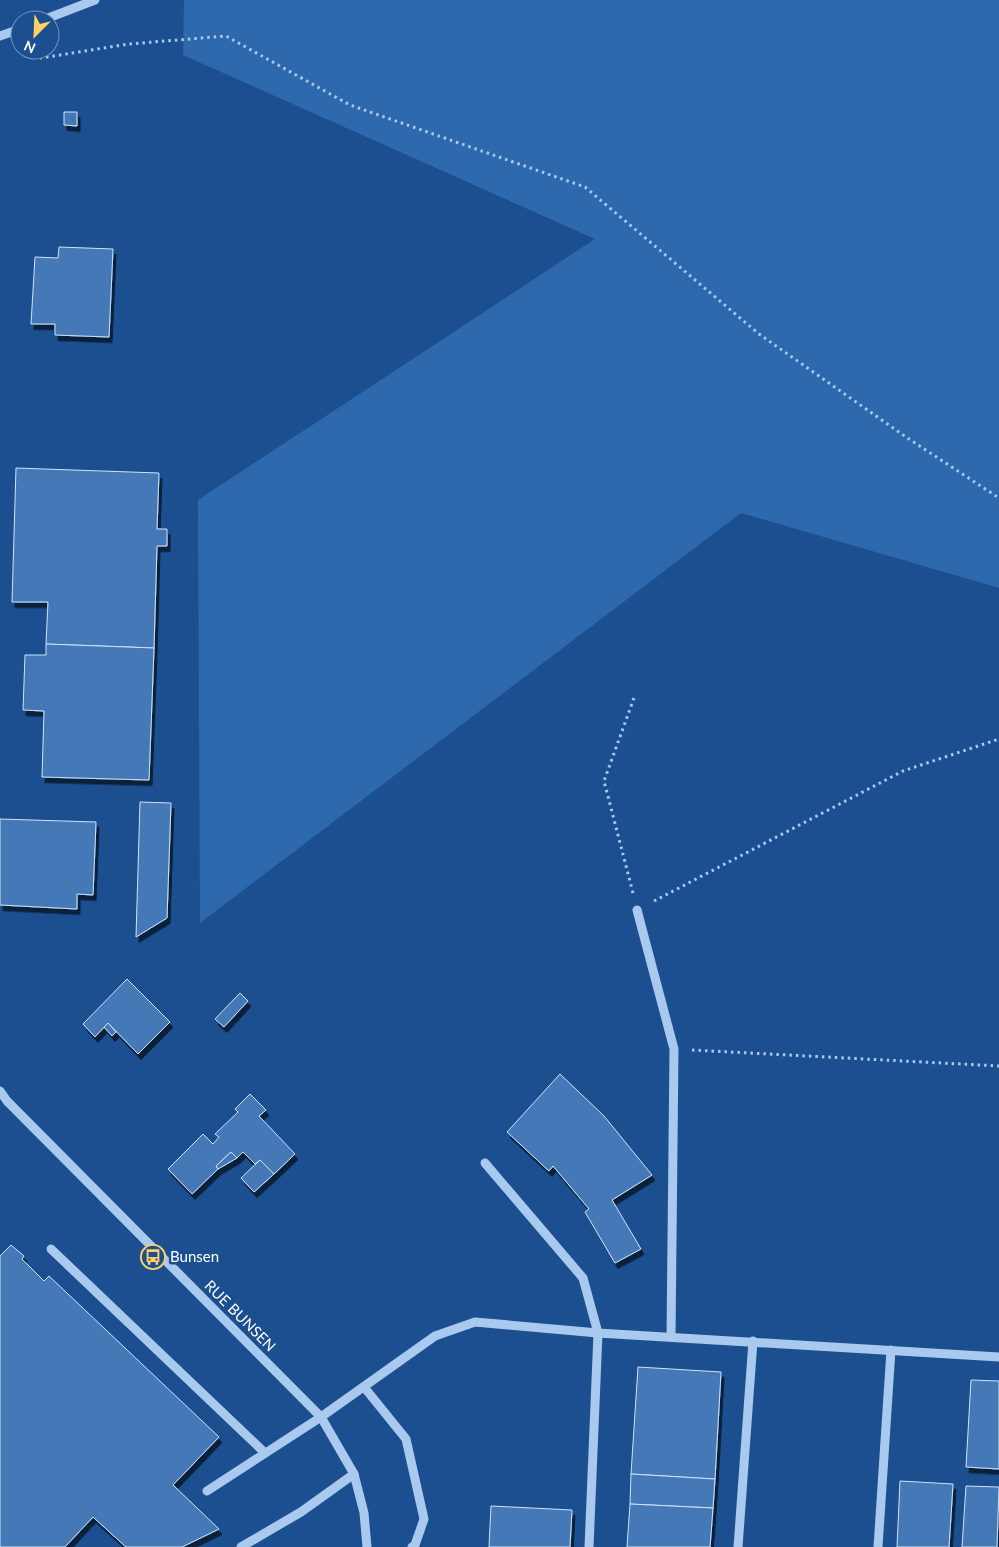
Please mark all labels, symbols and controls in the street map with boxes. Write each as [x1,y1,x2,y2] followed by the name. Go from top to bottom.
[10,10,60,60] north arrow
[21,37,38,57] text: N
[140,1244,166,1270] bus stop icon: Bunsen
[170,1247,219,1265] place label: Bunsen
[201,1276,280,1355] street label: RUE BUNSEN

